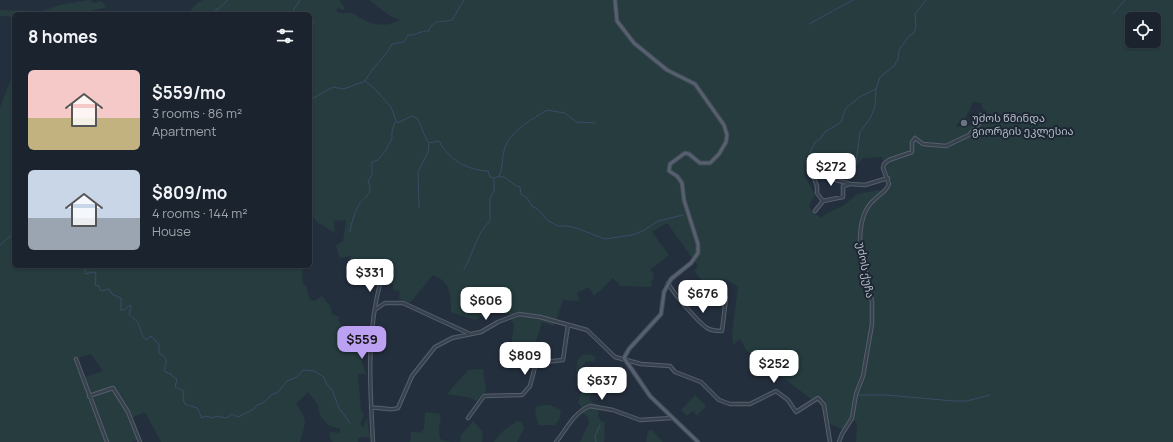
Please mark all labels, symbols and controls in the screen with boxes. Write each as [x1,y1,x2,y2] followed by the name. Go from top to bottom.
[1125,12,1161,48] map controls
[1125,12,1161,48] button: locate
[28,25,98,48] text: 8 homes
[274,25,296,47] icon: filters
[152,81,226,104] text: $559/mo
[60,86,108,134] icon: home
[152,104,242,122] text: 3 rooms · 86 m²
[972,110,1074,138] place label: უძოს წმინდა გიორგის ეკლესია
[959,118,969,128] marker: უძოს წმინდა გიორგის ეკლესია
[152,122,216,140] text: Apartment
[807,153,855,187] pin: $272
[816,157,846,175] text: $272
[152,181,227,204] text: $809/mo
[60,186,108,234] icon: home
[152,204,248,222] text: 4 rooms · 144 m²
[152,222,191,240] text: House
[854,241,878,299] street label: უძოს ქუჩა
[346,259,394,293] pin: $331
[356,263,384,281] text: $331
[679,280,727,314] pin: $676
[687,284,719,302] text: $676
[462,287,510,321] pin: $606
[470,291,502,309] text: $606
[338,326,386,360] pin: $559
[346,330,378,348] text: $559
[501,342,549,376] pin: $809
[509,346,541,364] text: $809
[750,350,798,384] pin: $252
[759,354,789,372] text: $252
[578,367,626,401] pin: $637
[587,371,617,389] text: $637

